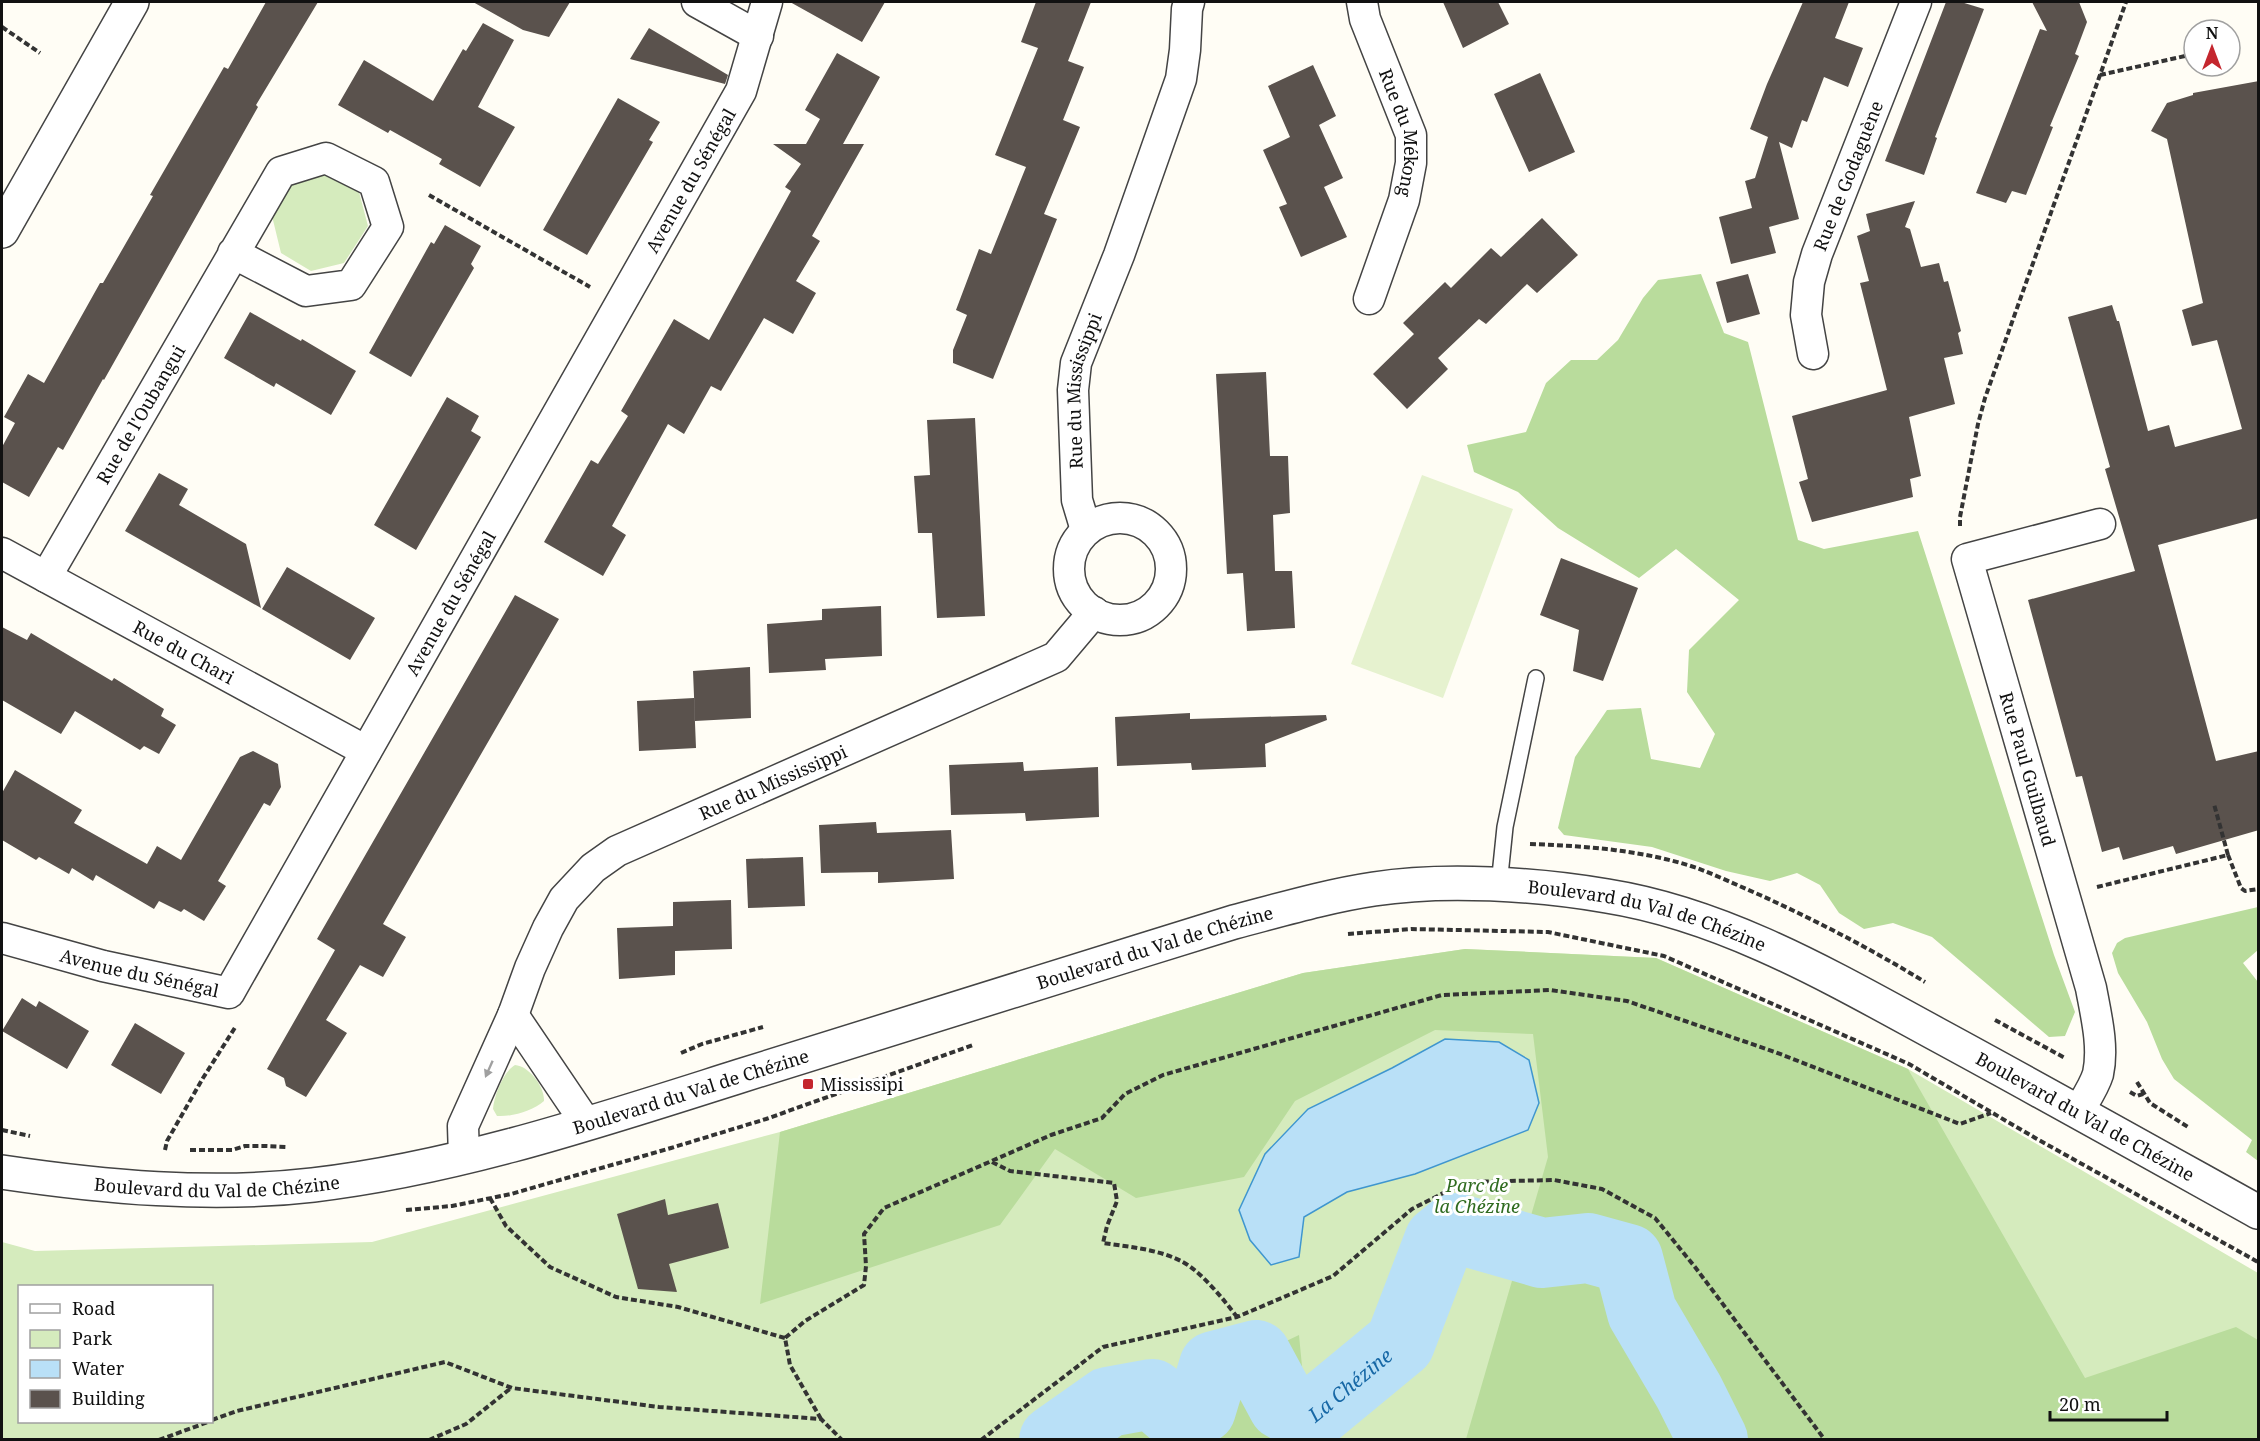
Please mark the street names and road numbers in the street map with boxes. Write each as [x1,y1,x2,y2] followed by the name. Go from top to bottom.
[1374,65,1423,199] street label: Rue du Mékong
[1807,97,1888,254] street label: Rue de Godaguène
[640,104,741,257] street label: Avenue du Sénégal
[1061,309,1107,469] street label: Rue du Mississippi
[91,340,190,488] street label: Rue de l'Oubangui
[400,526,501,680] street label: Avenue du Sénégal
[129,615,239,689] street label: Rue du Chari
[1994,689,2062,849] street label: Rue Paul Guilbaud
[695,739,851,825] street label: Rue du Mississippi
[1527,874,1770,956] street label: Boulevard du Val de Chézine
[1034,900,1276,995] street label: Boulevard du Val de Chézine
[57,943,222,1003] street label: Avenue du Sénégal
[570,1043,812,1139] street label: Boulevard du Val de Chézine
[1972,1046,2199,1186] street label: Boulevard du Val de Chézine
[93,1170,341,1202] street label: Boulevard du Val de Chézine

